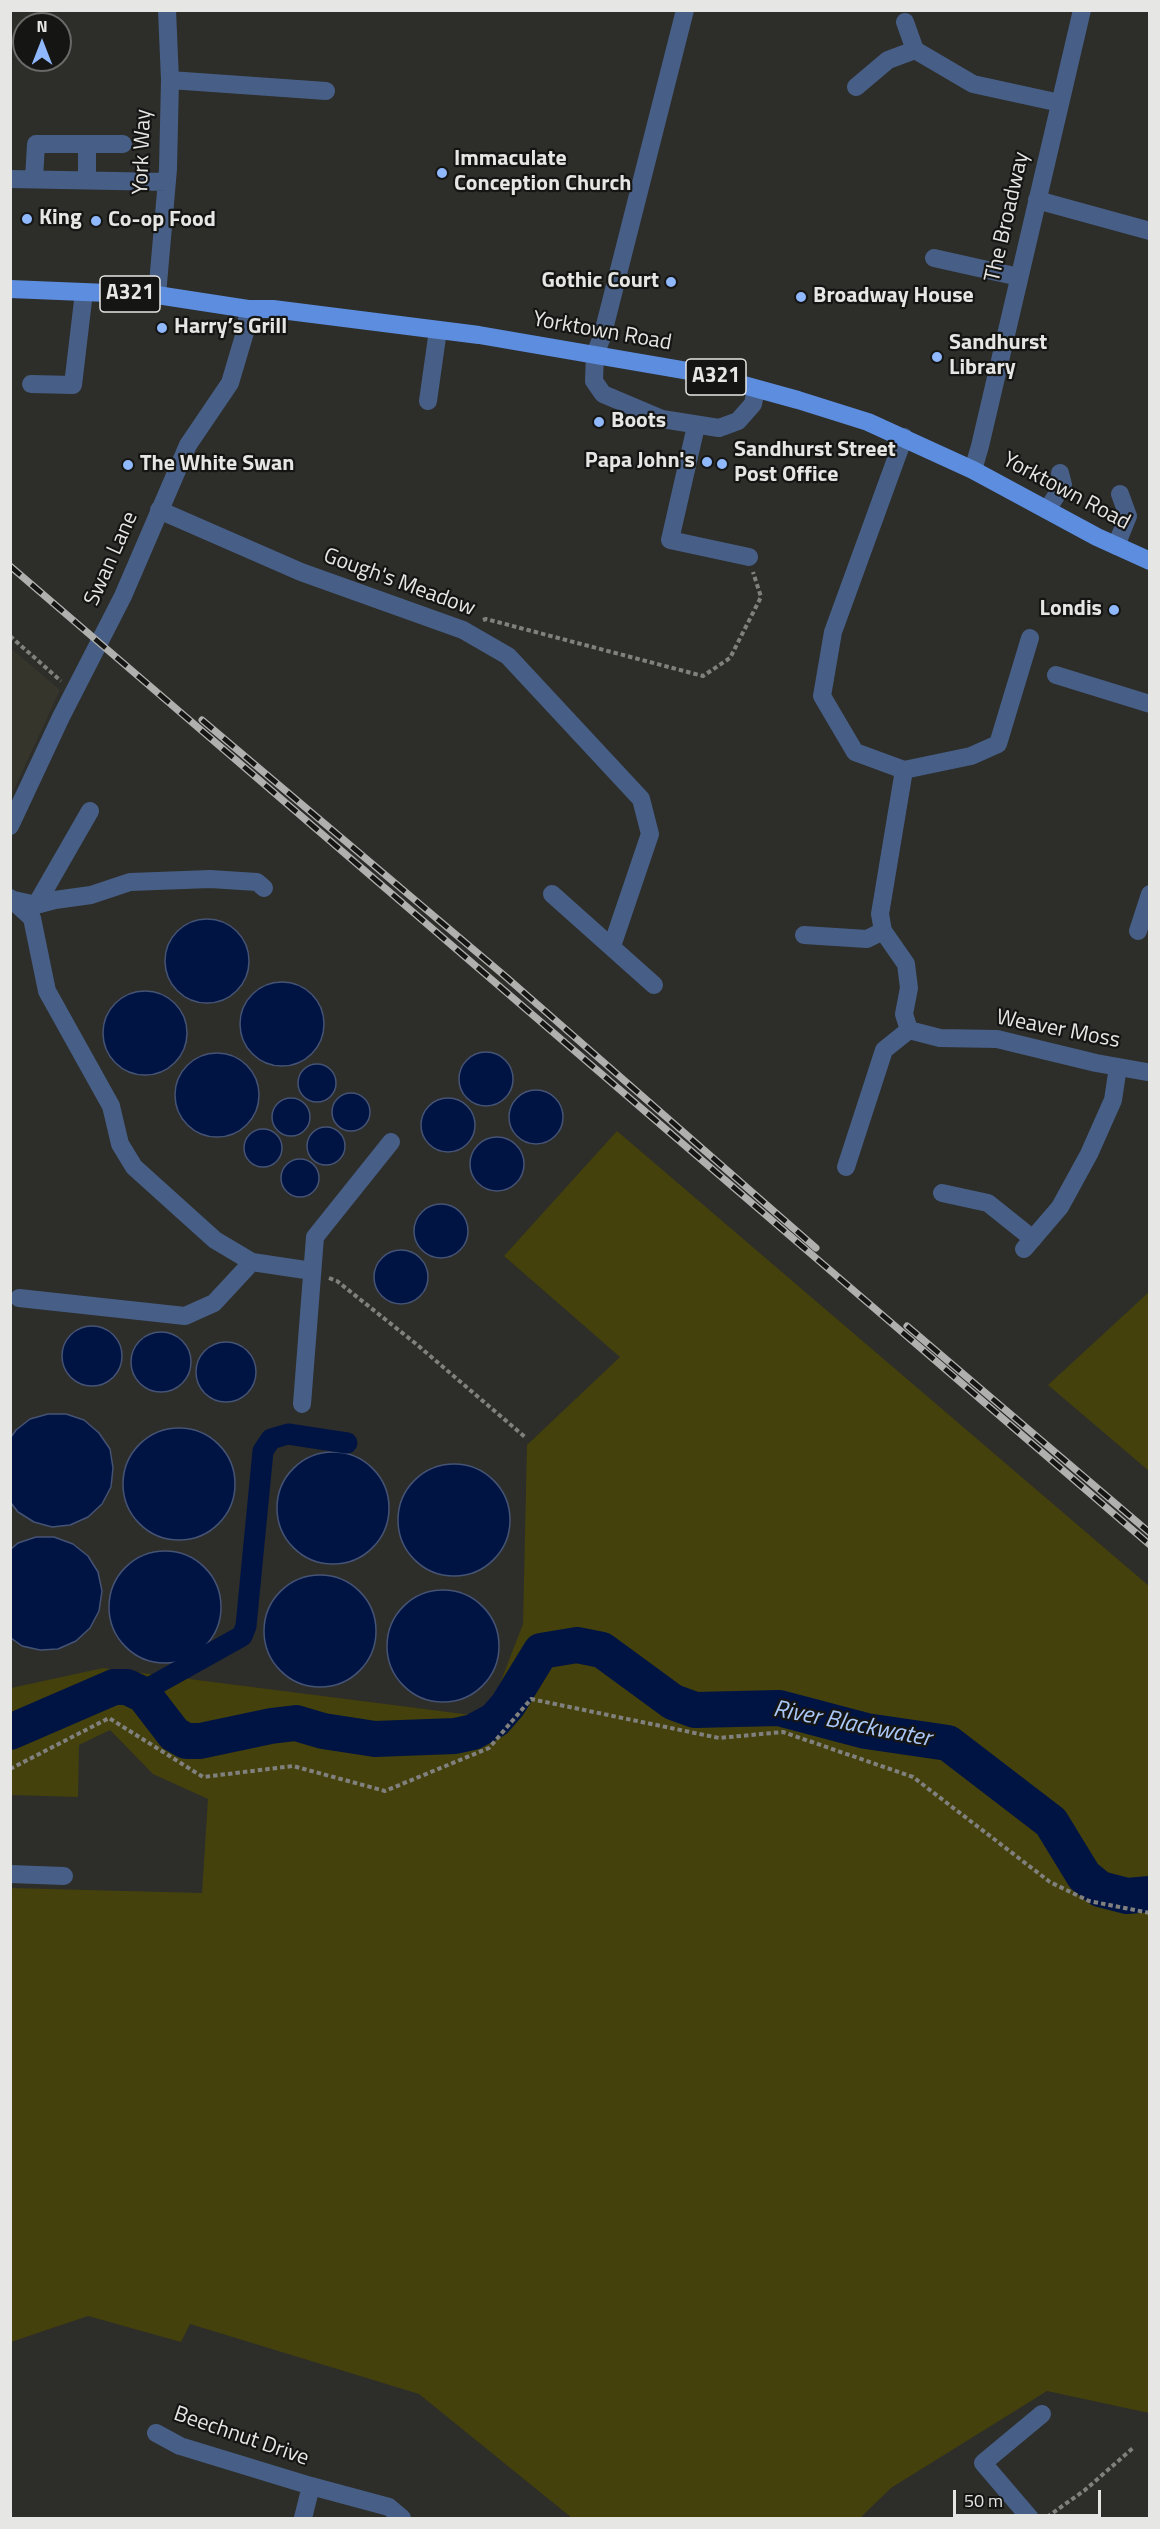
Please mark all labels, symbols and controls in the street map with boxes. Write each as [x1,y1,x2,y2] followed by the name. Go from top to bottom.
[12,12,72,72] north arrow
[36,14,48,38] text: N
[128,109,158,195] street label: York Way
[454,147,631,198] place label: Immaculate Conception Church
[980,149,1036,285] street label: The Broadway
[435,166,449,180] marker: Immaculate Conception Church
[39,206,82,232] place label: King
[108,208,216,234] place label: Co-op Food
[20,212,34,226] marker: King
[89,214,103,228] marker: Co-op Food
[542,269,659,295] place label: Gothic Court
[664,275,678,289] marker: Gothic Court
[100,276,160,312] road number: A321
[813,284,974,310] place label: Broadway House
[794,290,808,304] marker: Broadway House
[531,307,673,357] street label: Yorktown Road
[174,315,287,341] place label: Harry’s Grill
[155,321,169,335] marker: Harry’s Grill
[949,331,1047,382] place label: Sandhurst Library
[930,350,944,364] marker: Sandhurst Library
[686,359,746,395] road number: A321
[611,409,666,435] place label: Boots
[592,415,606,429] marker: Boots
[734,438,896,490] place label: Sandhurst Street Post Office
[998,447,1134,537] street label: Yorktown Road
[585,449,695,475] place label: Papa John's
[140,452,294,478] place label: The White Swan
[700,455,714,469] marker: Papa John's
[715,457,729,471] marker: Sandhurst Street Post Office
[121,458,135,472] marker: The White Swan
[79,508,145,610] street label: Swan Lane
[319,543,479,623] street label: Gough's Meadow
[1040,597,1102,623] place label: Londis
[1107,603,1121,617] marker: Londis
[994,1005,1122,1055] street label: Weaver Moss
[771,1696,933,1754] water label: River Blackwater
[170,2402,312,2472] street label: Beechnut Drive
[956,2478,1104,2516] scale bar
[964,2487,1003,2514] text: 50 m

